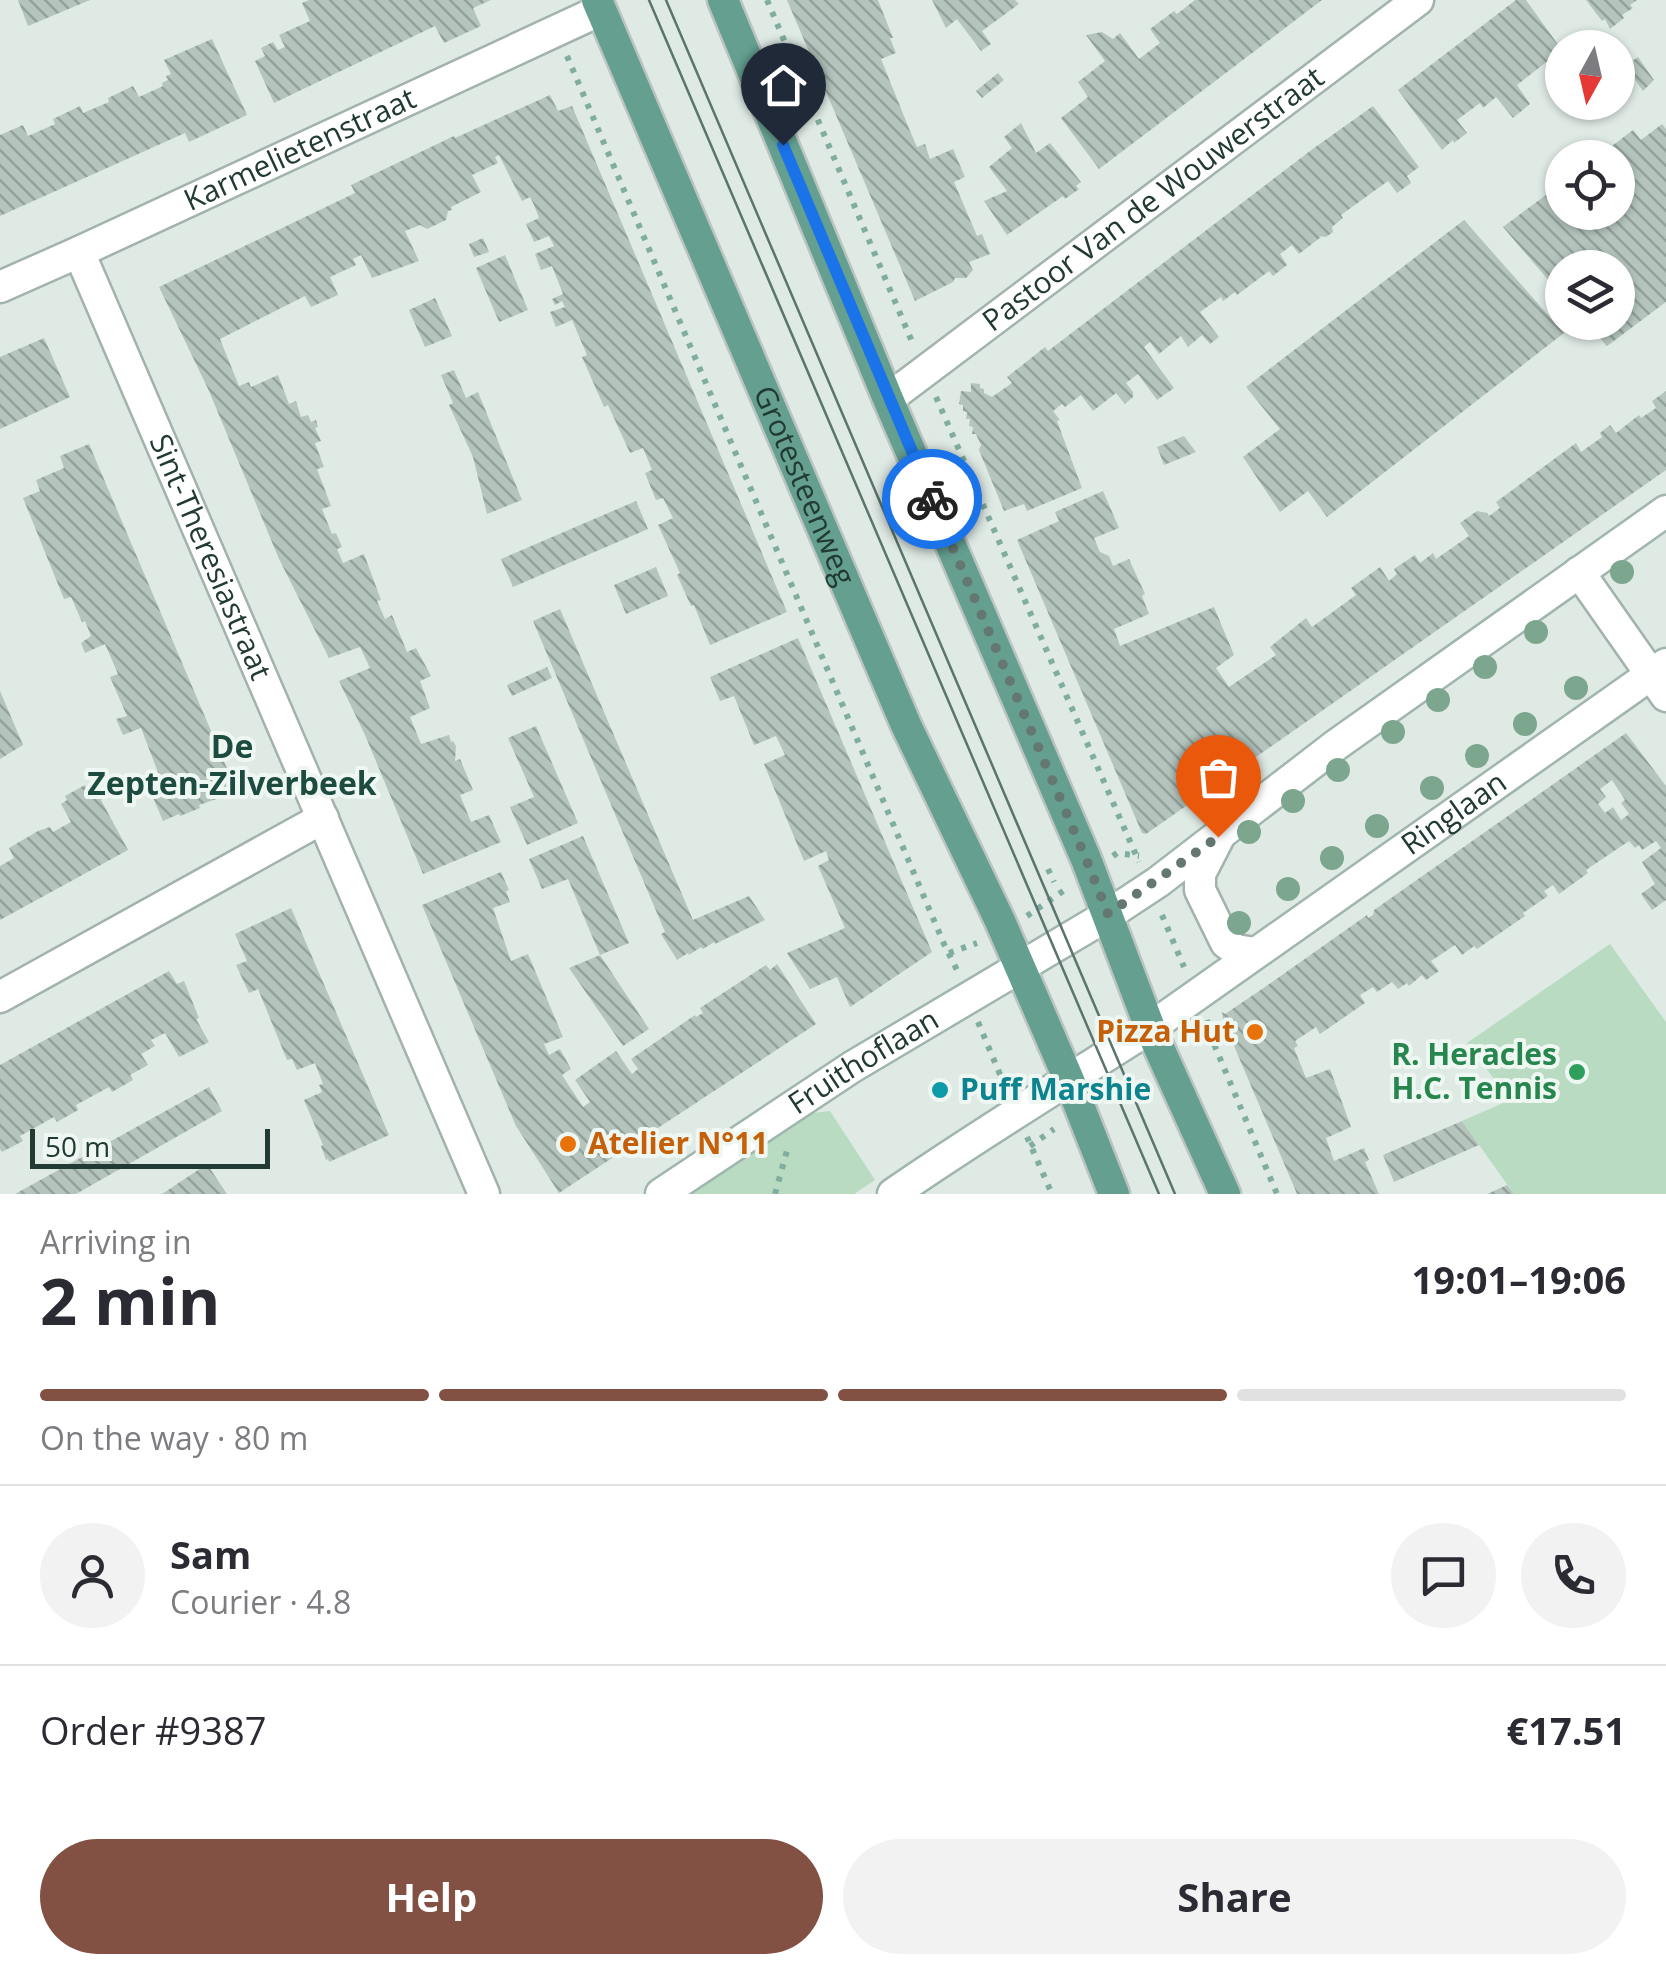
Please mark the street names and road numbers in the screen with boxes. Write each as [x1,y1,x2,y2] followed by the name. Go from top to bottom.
[973,56,1331,340] street label: Pastoor Van de Wouwerstraat
[177,77,422,220] street label: Karmelietenstraat
[745,379,866,591] street label: Grotesteenweg
[141,427,282,686] street label: Sint-Theresiastraat
[1392,761,1514,864] street label: Ringlaan
[779,998,946,1123] street label: Fruithoflaan

